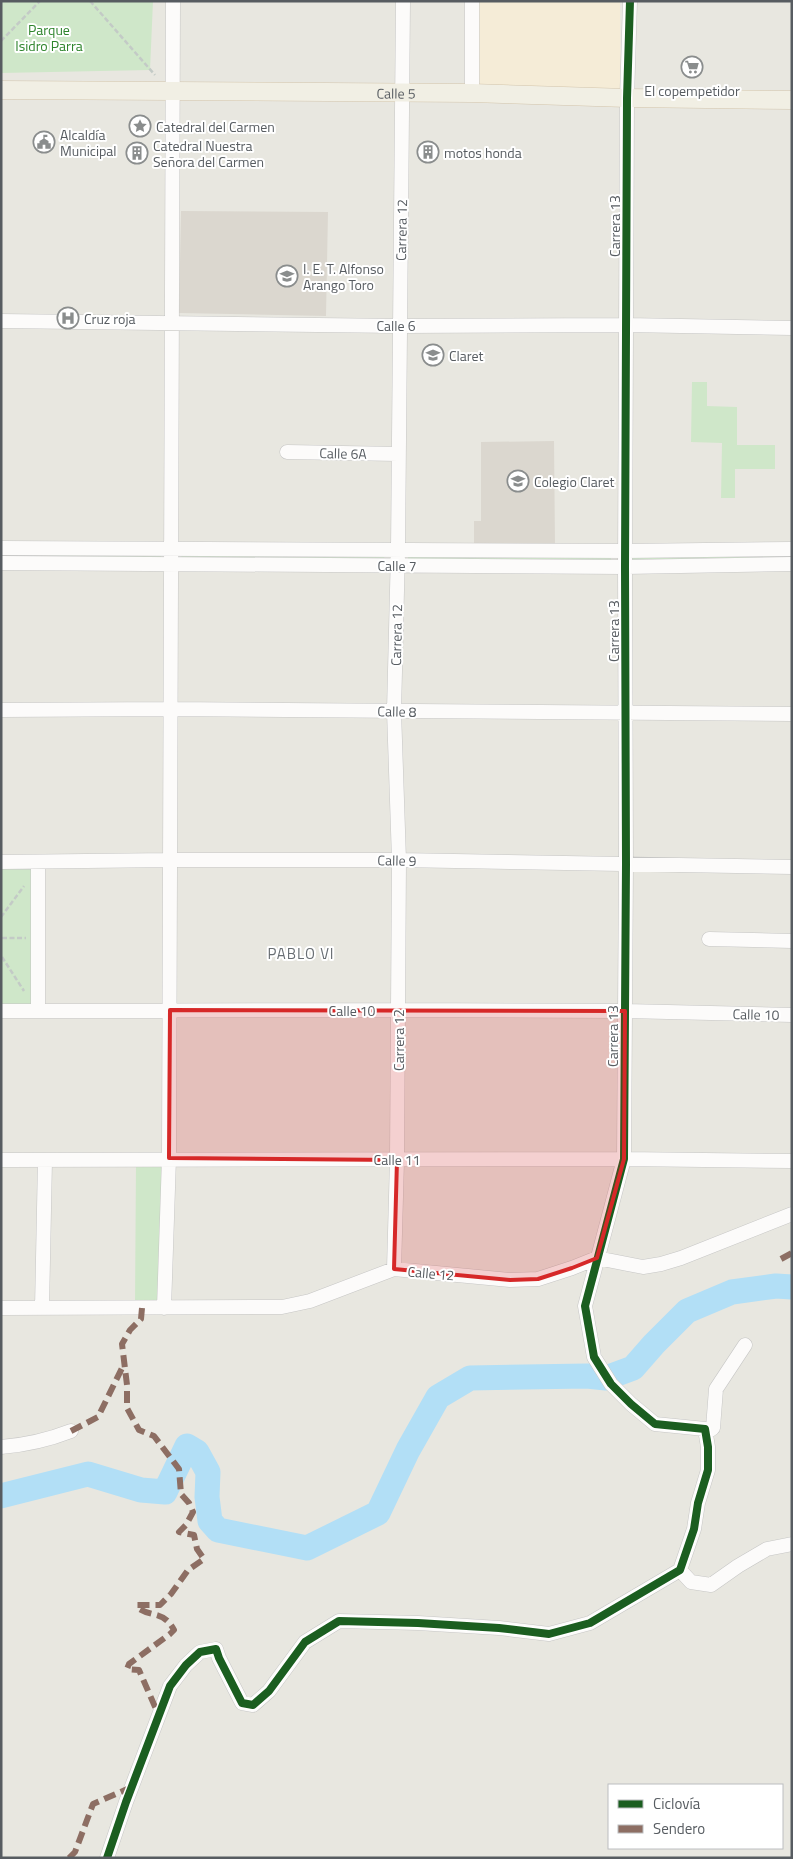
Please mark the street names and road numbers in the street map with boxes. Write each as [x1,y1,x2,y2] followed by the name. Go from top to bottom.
[376,82,416,103] street label: Calle 5
[604,195,625,257] street label: Carrera 13
[390,199,412,261] street label: Carrera 12
[376,315,416,336] street label: Calle 6
[319,442,368,464] street label: Calle 6A
[377,555,417,576] street label: Calle 7
[603,600,624,662] street label: Carrera 13
[385,604,407,666] street label: Carrera 12
[377,700,417,722] street label: Calle 8
[377,849,417,871] street label: Calle 9
[329,1000,376,1021] street label: Calle 10
[732,1003,780,1025] street label: Calle 10
[602,1005,623,1067] street label: Carrera 13
[388,1009,409,1071] street label: Carrera 12
[374,1149,420,1170] street label: Calle 11
[407,1260,455,1286] street label: Calle 12

